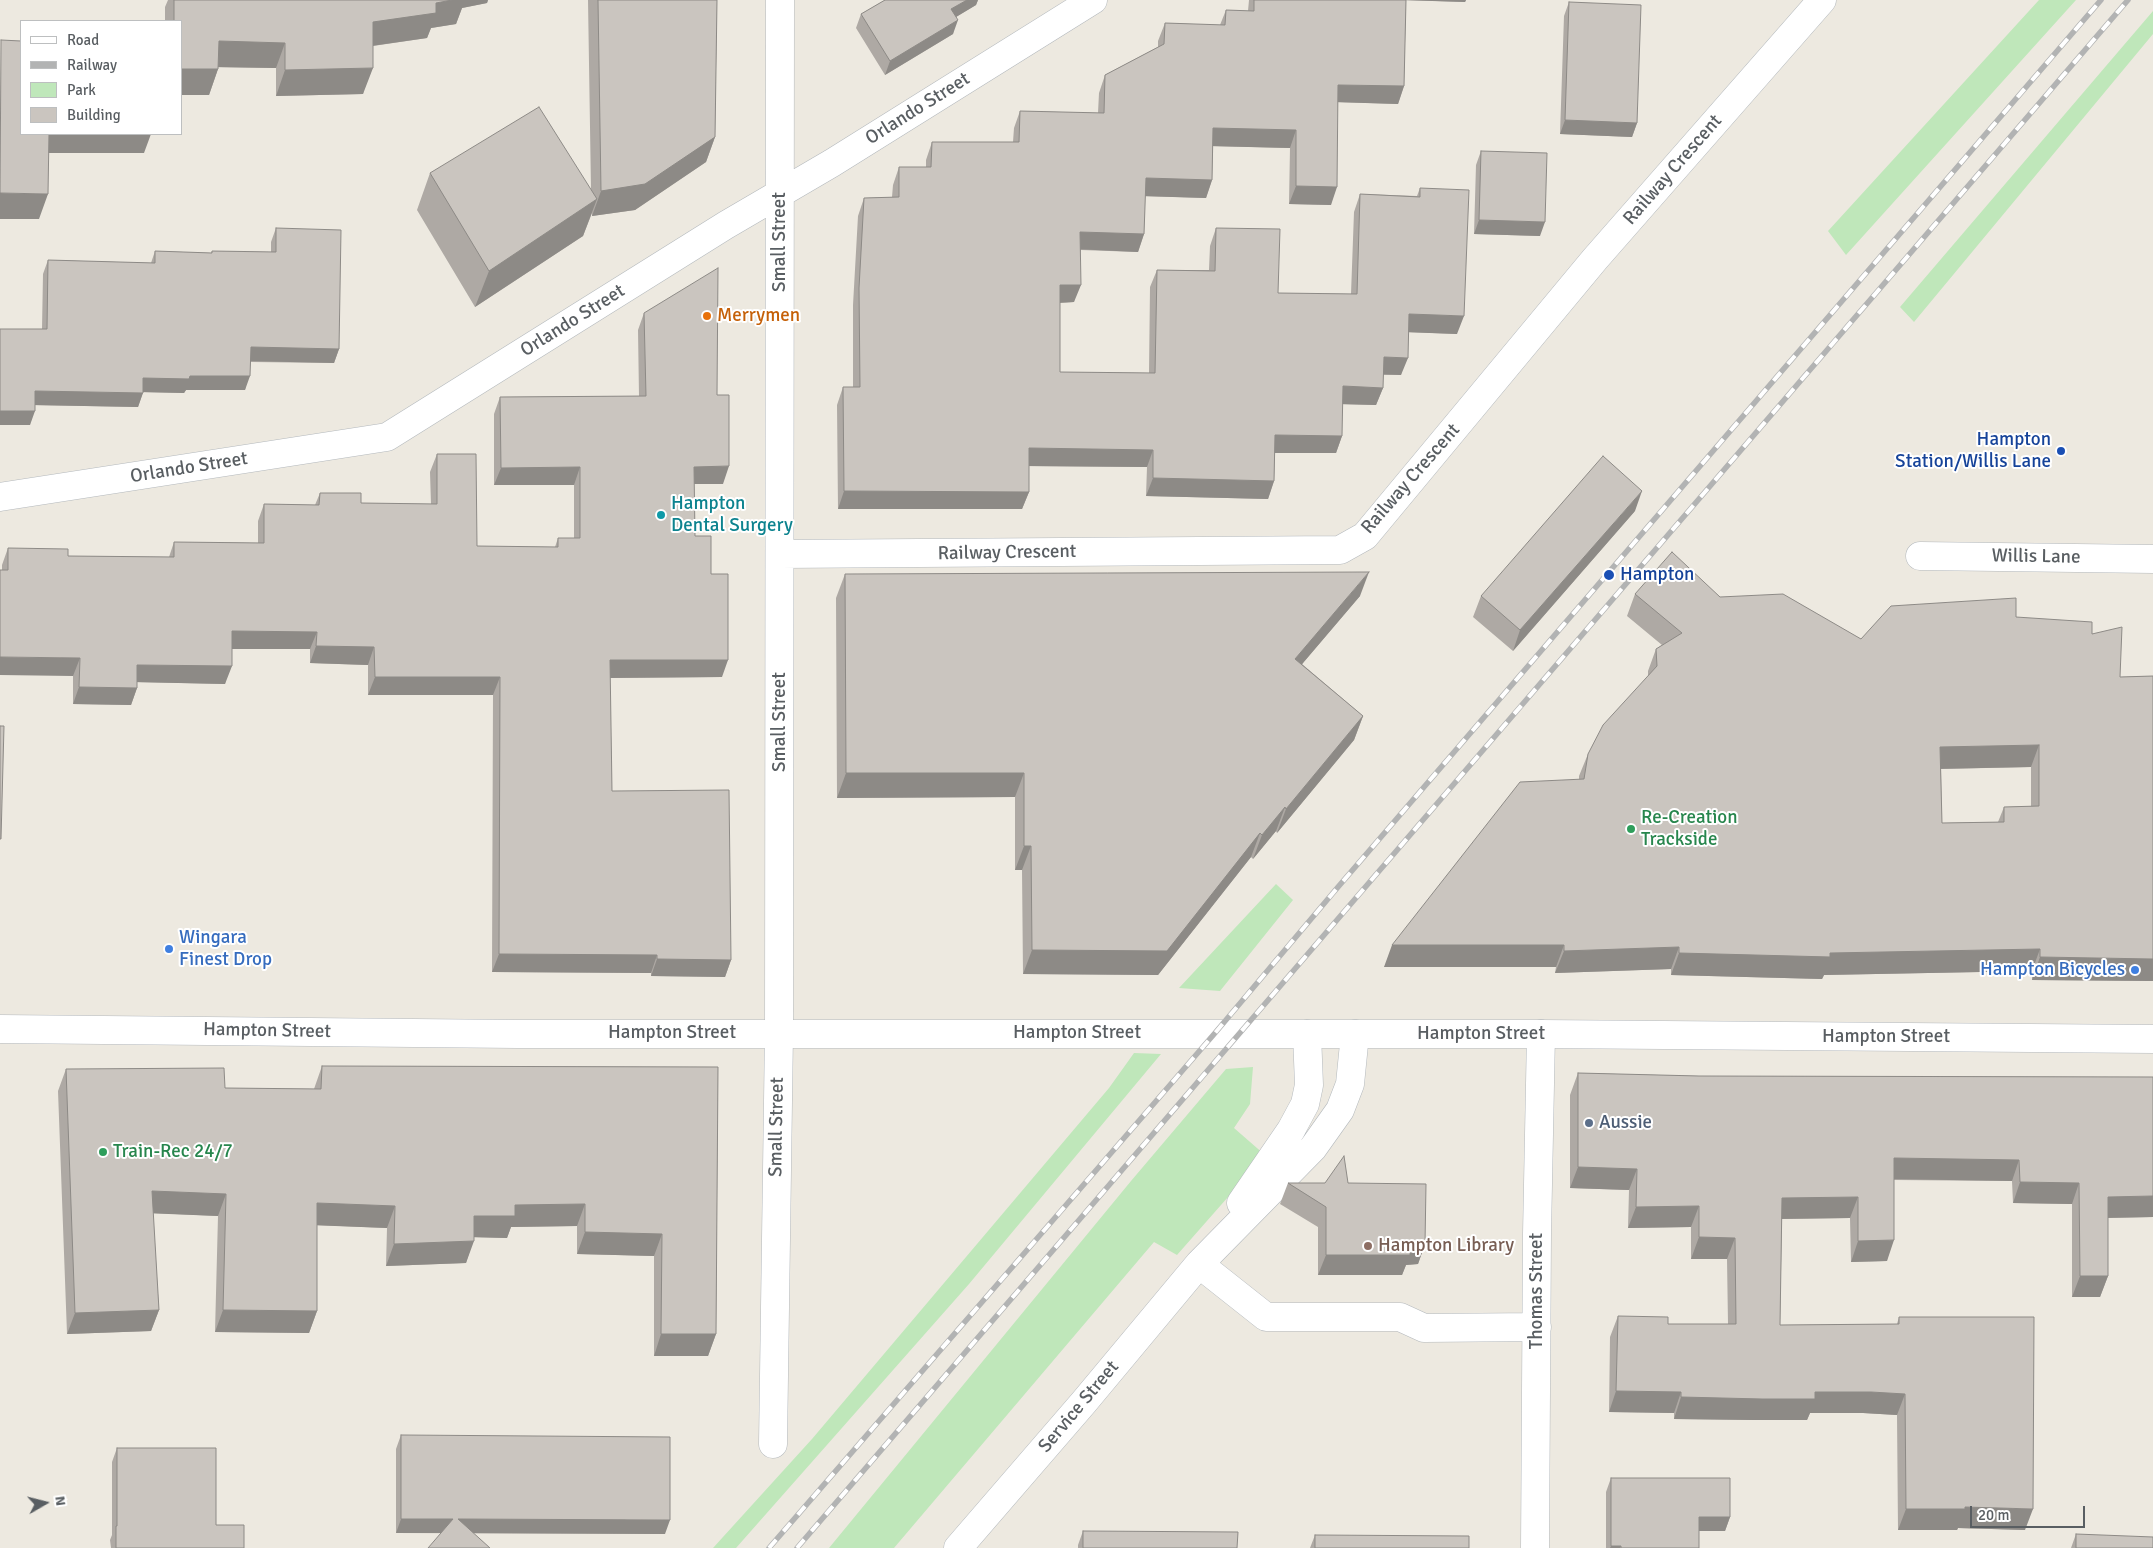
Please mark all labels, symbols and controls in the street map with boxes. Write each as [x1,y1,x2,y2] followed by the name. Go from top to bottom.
[20,20,182,135] legend
[67,31,99,49] text: Road
[67,56,117,74] text: Railway
[862,68,974,150] street label: Orlando Street
[67,81,96,99] text: Park
[67,106,121,124] text: Building
[1619,110,1727,230] street label: Railway Crescent
[769,192,791,292] street label: Small Street
[517,280,629,362] street label: Orlando Street
[717,305,800,327] place label: Merrymen
[701,310,713,322] marker: Merrymen
[1357,419,1465,539] street label: Railway Crescent
[1895,429,2051,473] place label: Hampton Station/Willis Lane
[2055,445,2067,457] marker: Hampton Station/Willis Lane
[129,447,249,489] street label: Orlando Street
[671,493,793,537] place label: Hampton Dental Surgery
[655,509,667,521] marker: Hampton Dental Surgery
[937,540,1077,566] street label: Railway Crescent
[1991,545,2081,569] street label: Willis Lane
[1620,564,1694,586] place label: Hampton
[1602,568,1616,582] marker: Hampton
[769,672,791,772] street label: Small Street
[1641,807,1738,851] place label: Re-Creation Trackside
[1625,823,1637,835] marker: Re-Creation Trackside
[179,927,272,971] place label: Wingara Finest Drop
[163,943,175,955] marker: Wingara Finest Drop
[1980,959,2125,981] place label: Hampton Bicycles
[2129,964,2141,976] marker: Hampton Bicycles
[203,1018,331,1044] street label: Hampton Street
[608,1022,736,1044] street label: Hampton Street
[1013,1022,1141,1044] street label: Hampton Street
[1417,1023,1545,1045] street label: Hampton Street
[1822,1026,1950,1048] street label: Hampton Street
[765,1077,789,1177] street label: Small Street
[1599,1112,1652,1134] place label: Aussie
[1583,1117,1595,1129] marker: Aussie
[113,1141,233,1163] place label: Train-Rec 24/7
[97,1146,109,1158] marker: Train-Rec 24/7
[1526,1233,1548,1349] street label: Thomas Street
[1378,1235,1514,1257] place label: Hampton Library
[1362,1240,1374,1252] marker: Hampton Library
[1034,1356,1124,1458] street label: Service Street
[20,1478,70,1528] north arrow
[51,1495,69,1507] text: N
[1973,1496,2088,1528] scale bar
[1978,1506,2009,1524] text: 20 m

